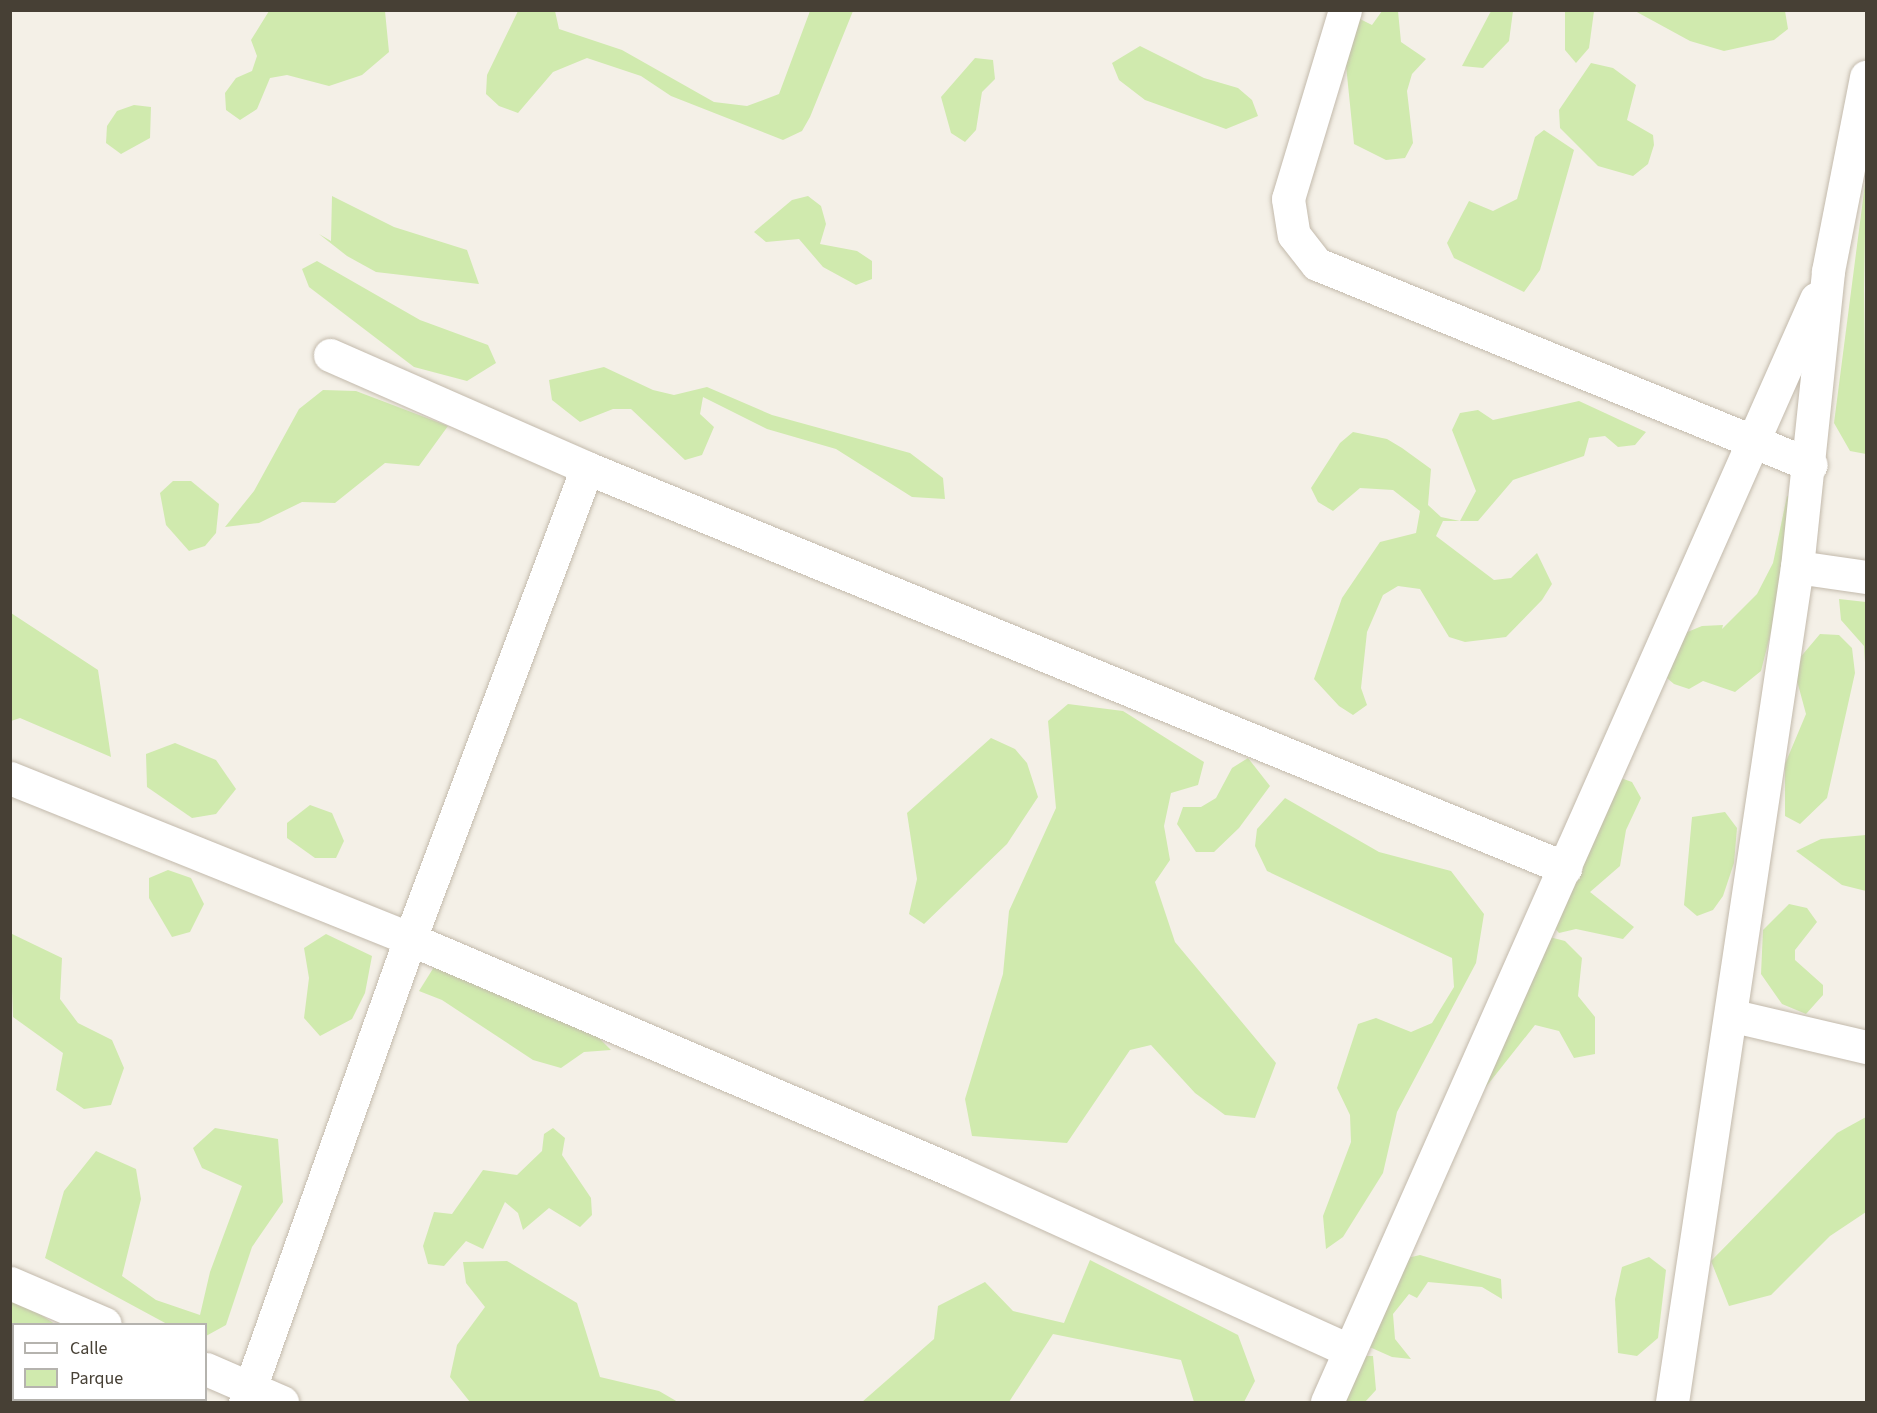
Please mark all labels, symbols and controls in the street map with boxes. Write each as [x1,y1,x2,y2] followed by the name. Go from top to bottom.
[12,1323,207,1401] legend
[70,1336,107,1361] text: Calle
[70,1366,123,1391] text: Parque

